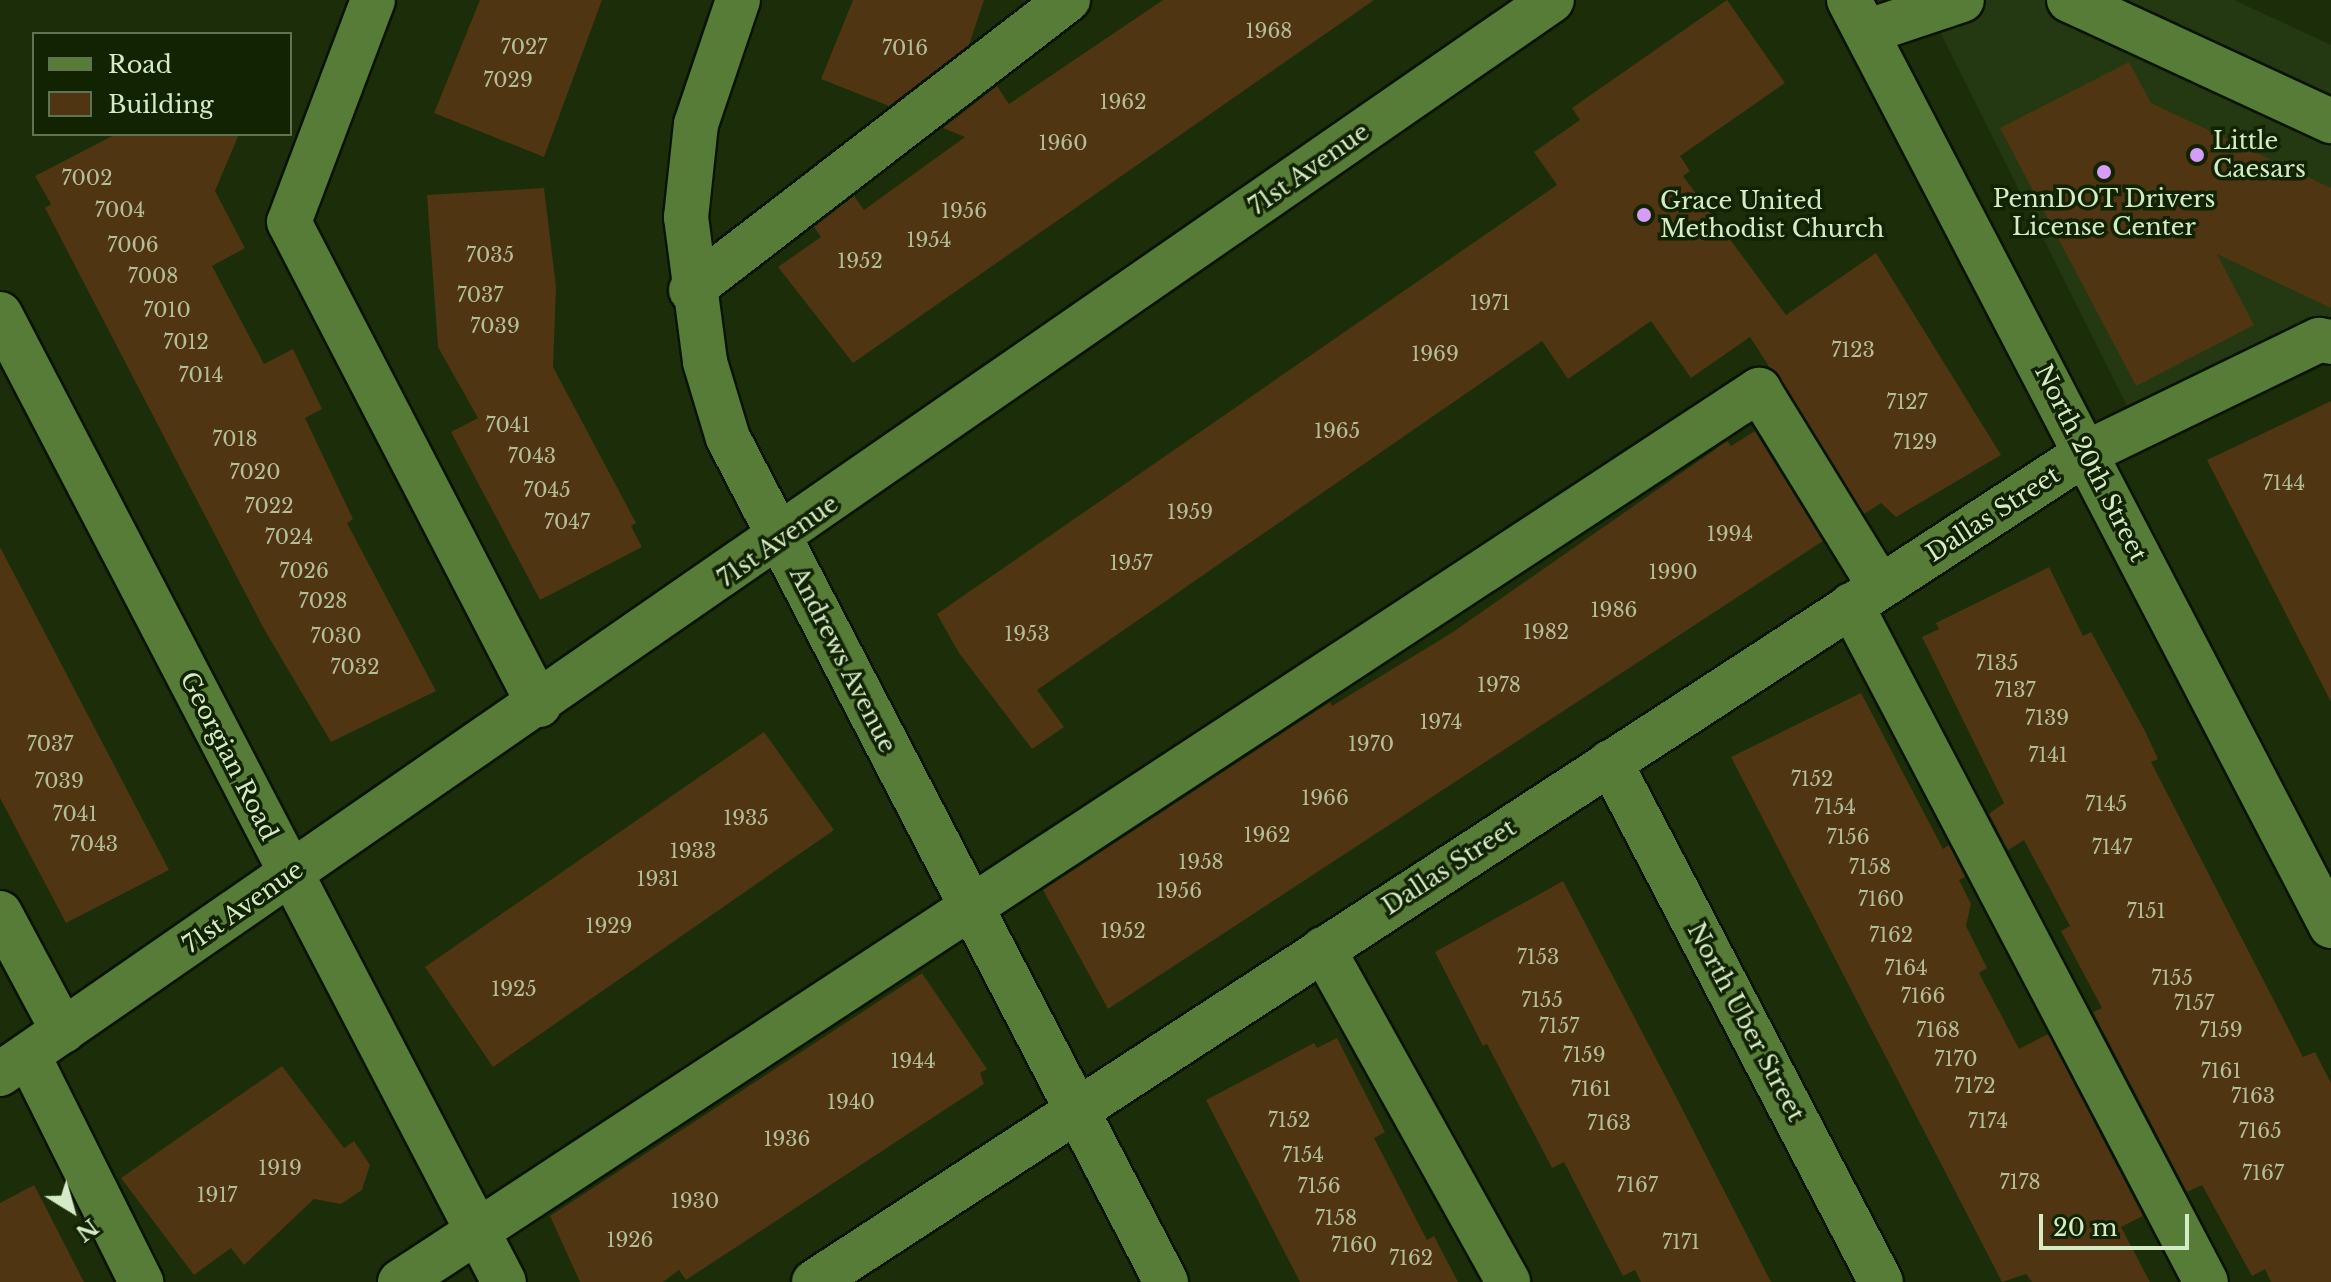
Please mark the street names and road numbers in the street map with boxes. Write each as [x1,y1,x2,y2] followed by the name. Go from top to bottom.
[1243,117,1375,221] street label: 71st Avenue
[2029,360,2153,566] street label: North 20th Street
[1921,460,2065,568] street label: Dallas Street
[712,489,844,593] street label: 71st Avenue
[784,562,902,758] street label: Andrews Avenue
[174,667,284,845] street label: Georgian Road
[1377,813,1521,921] street label: Dallas Street
[177,855,309,959] street label: 71st Avenue
[1681,918,1811,1126] street label: North Uber Street

